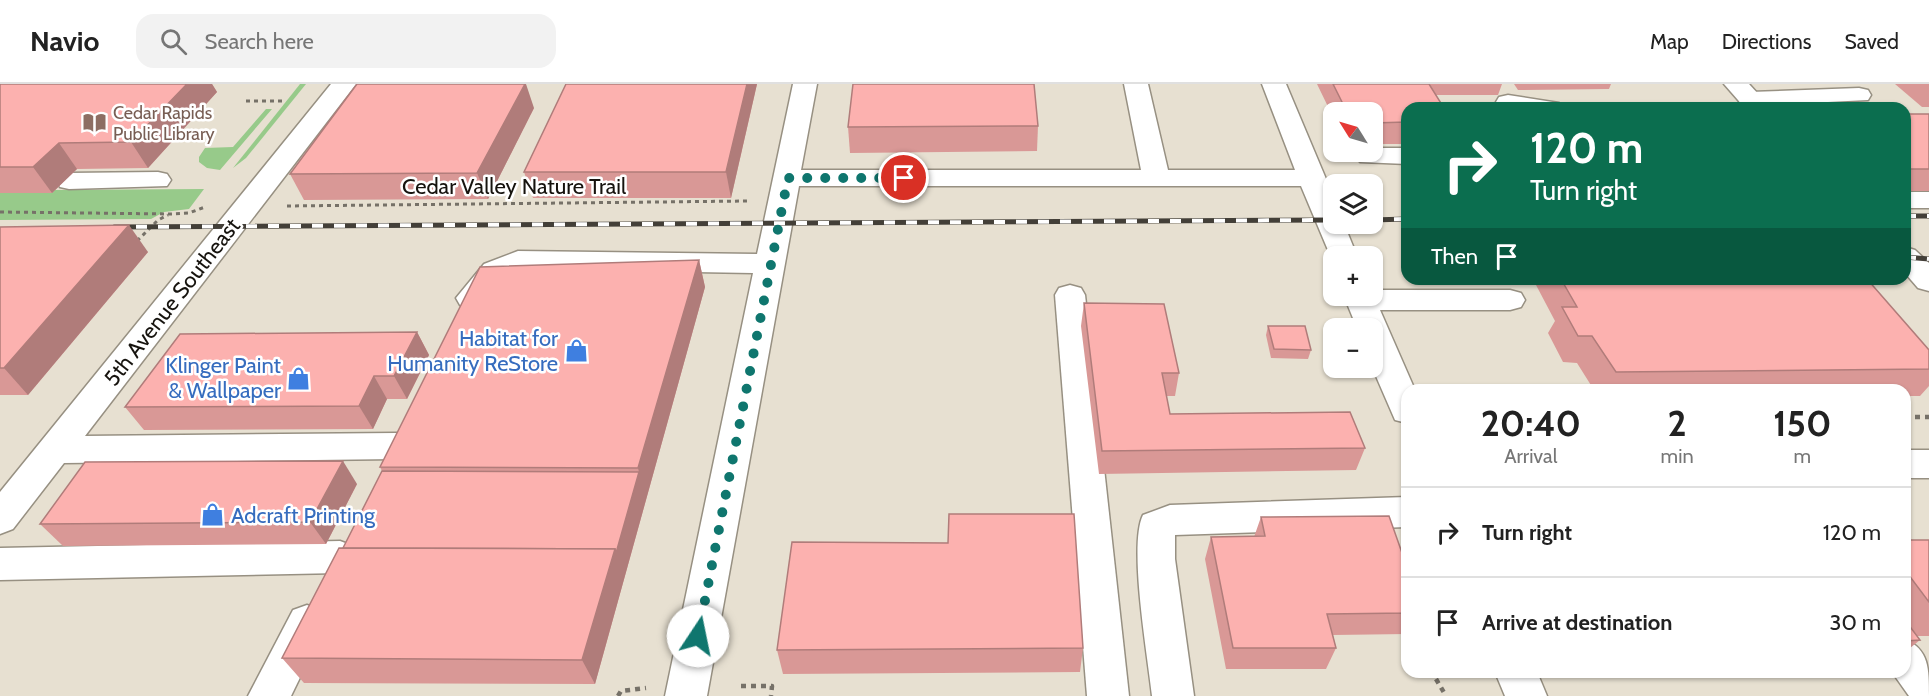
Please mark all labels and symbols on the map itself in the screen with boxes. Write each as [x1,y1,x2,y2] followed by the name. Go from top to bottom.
[113,102,215,145] place label: Cedar Rapids Public Library
[1323,102,1383,162] north arrow
[82,110,108,136] library icon: Cedar Rapids Public Library
[878,152,929,203] pin
[402,173,627,200] street label: Cedar Valley Nature Trail
[98,212,246,391] street label: 5th Avenue Southeast
[387,325,558,377] place label: Habitat for Humanity ReStore
[563,338,589,364] shop icon: Habitat for Humanity ReStore
[165,352,282,404] place label: Klinger Paint & Wallpaper
[286,365,312,391] shop icon: Klinger Paint & Wallpaper
[200,502,226,528] shop icon: Adcraft Printing
[231,502,376,529] place label: Adcraft Printing
[666,604,730,668] position arrow

